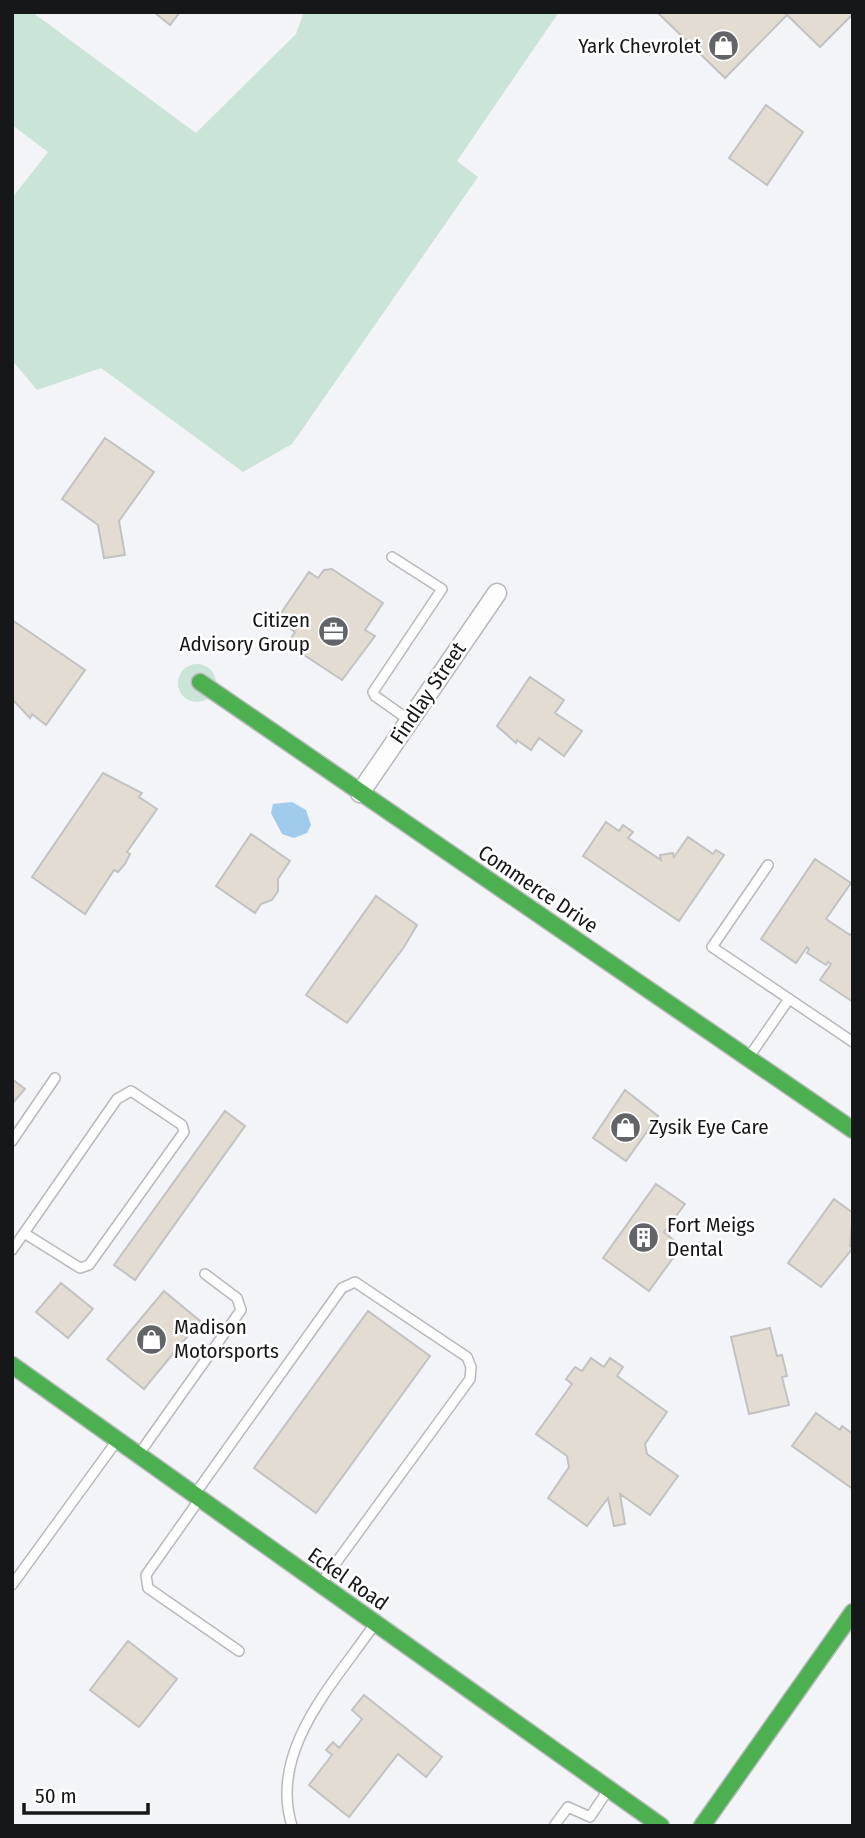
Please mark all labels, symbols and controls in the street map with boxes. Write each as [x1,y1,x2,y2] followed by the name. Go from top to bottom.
[707,29,741,63] shop icon: Yark Chevrolet
[578,33,701,59] place label: Yark Chevrolet
[179,607,310,657] place label: Citizen Advisory Group
[316,615,350,649] office icon: Citizen Advisory Group
[384,637,472,749] street label: Findlay Street
[473,839,603,939] street label: Commerce Drive
[609,1110,643,1144] shop icon: Zysik Eye Care
[649,1114,769,1140] place label: Zysik Eye Care
[667,1212,755,1262] place label: Fort Meigs Dental
[627,1220,661,1254] building icon: Fort Meigs Dental
[174,1314,279,1364] place label: Madison Motorsports
[134,1322,168,1356] shop icon: Madison Motorsports
[303,1542,393,1616] street label: Eckel Road
[24,1772,149,1816] scale bar
[35,1783,77,1809] text: 50 m

